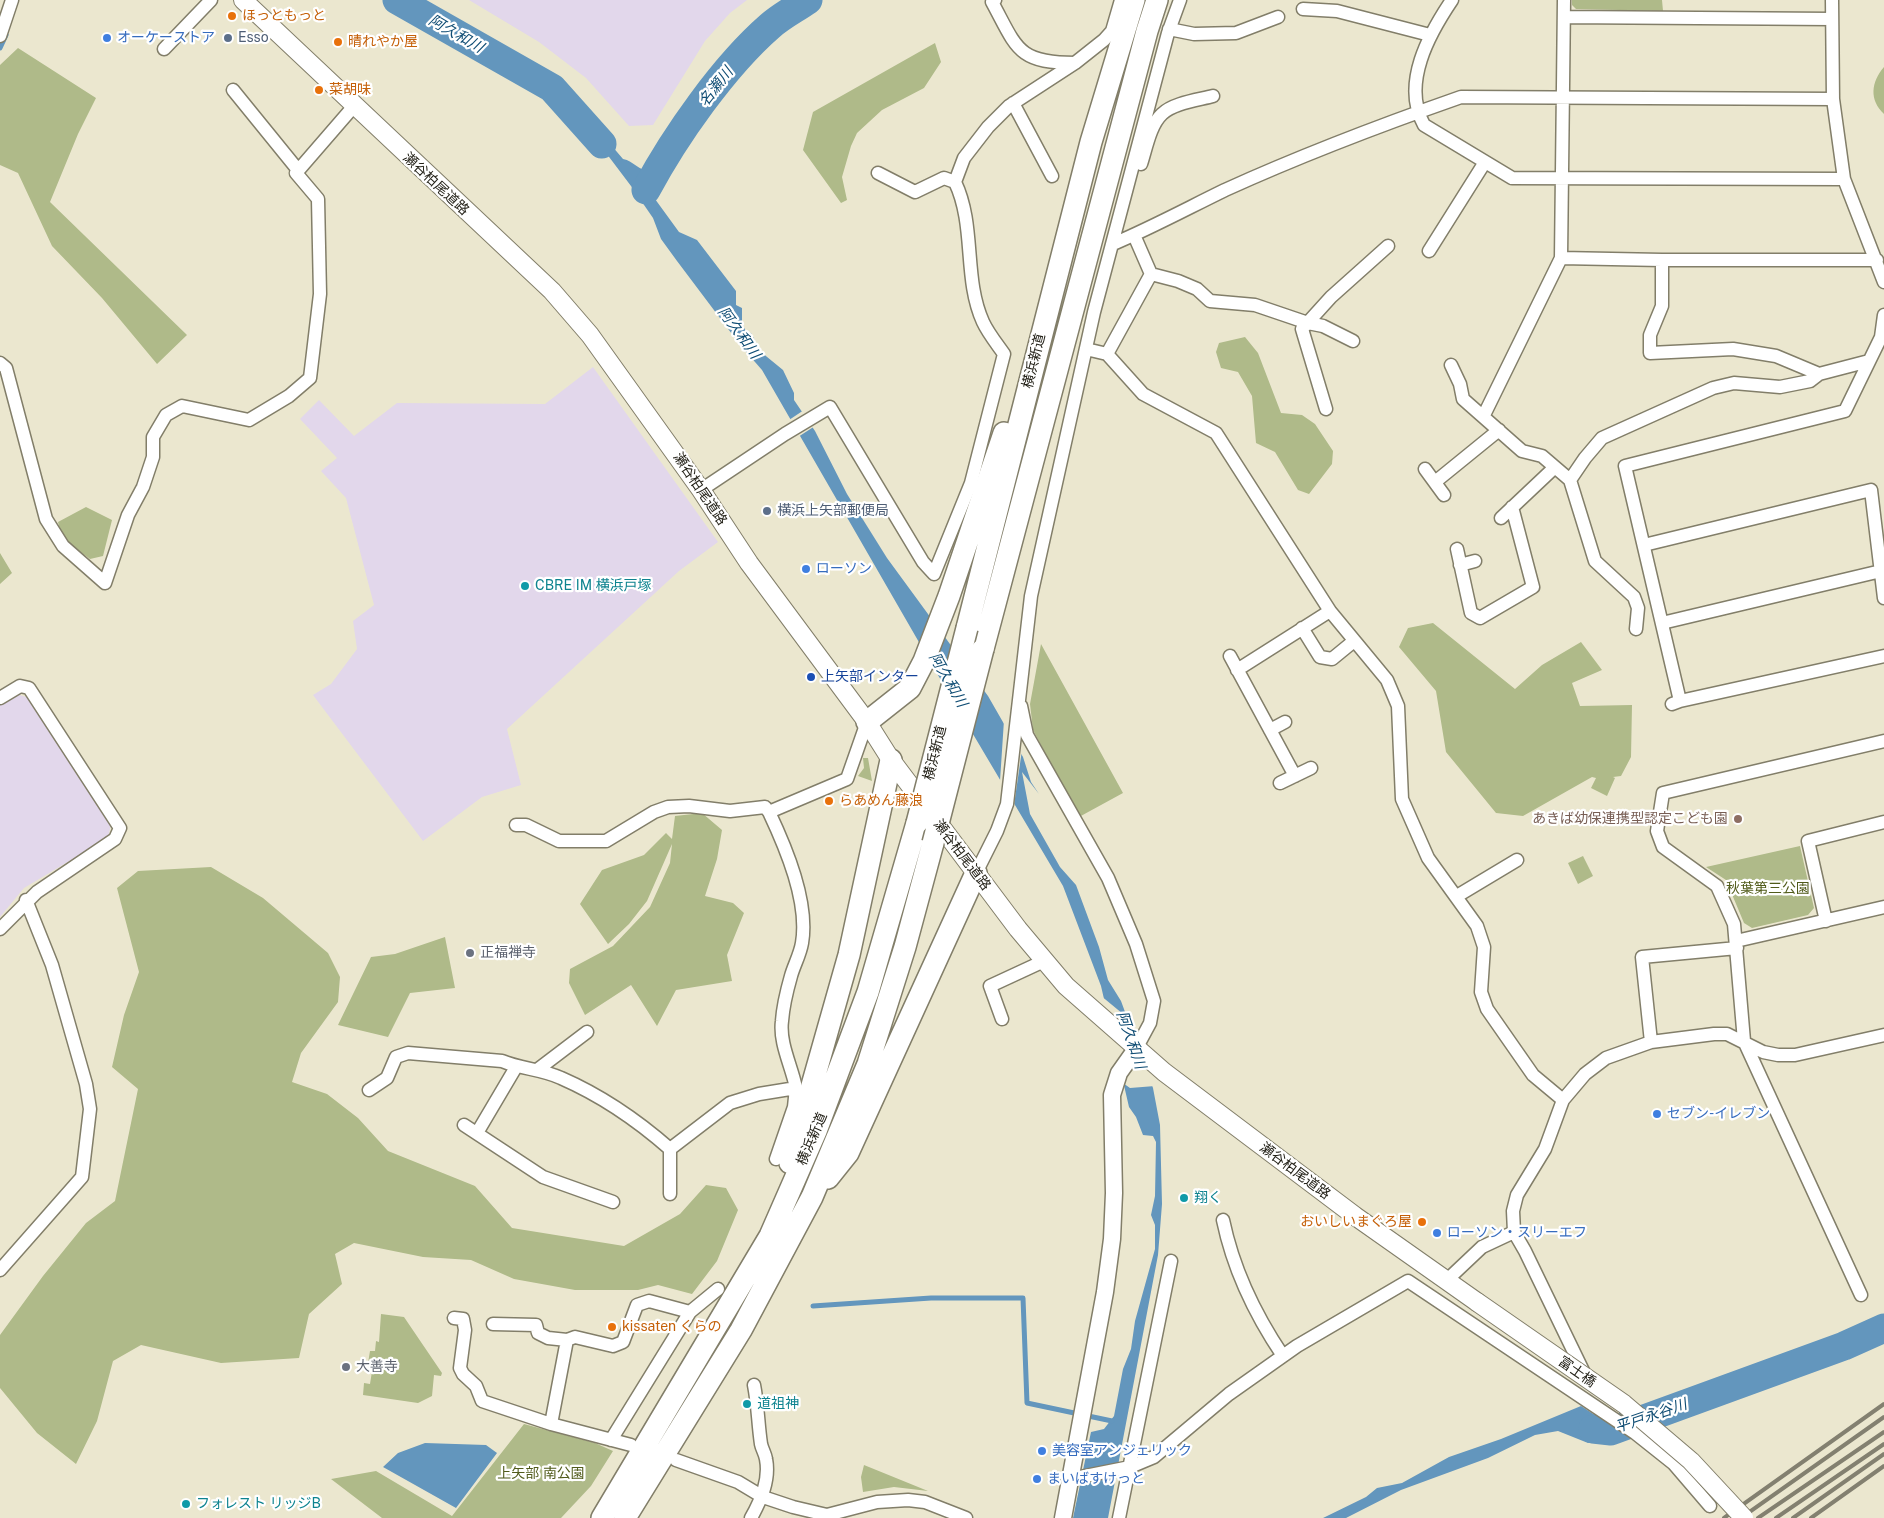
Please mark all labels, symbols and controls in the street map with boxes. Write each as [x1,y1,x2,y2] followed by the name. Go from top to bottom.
[242,8,326,24] place label: ほっともっと
[226,10,238,22] marker: ほっともっと
[426,11,486,57] water label: 阿久和川
[117,30,215,46] place label: オーケーストア
[238,30,269,46] place label: Esso
[101,32,113,44] marker: オーケーストア
[222,32,234,44] marker: Esso
[348,34,418,50] place label: 晴れやか屋
[332,36,344,48] marker: 晴れやか屋
[695,64,737,110] water label: 名瀬川
[329,82,371,98] place label: 菜胡味
[313,84,325,96] marker: 菜胡味
[400,149,472,219] street label: 瀬谷柏尾道路
[714,303,764,363] water label: 阿久和川
[1019,332,1049,390] street label: 横浜新道
[670,449,730,529] street label: 瀬谷柏尾道路
[777,503,889,519] place label: 横浜上矢部郵便局
[761,505,773,517] marker: 横浜上矢部郵便局
[816,561,872,577] place label: ローソン
[800,563,812,575] marker: ローソン
[535,578,651,594] place label: CBRE IM 横浜戸塚
[519,580,531,592] marker: CBRE IM 横浜戸塚
[925,650,971,710] water label: 阿久和川
[821,669,919,685] place label: 上矢部インター
[805,671,817,683] marker: 上矢部インター
[920,724,950,782] street label: 横浜新道
[839,793,923,809] place label: らあめん藤浪
[823,795,835,807] marker: らあめん藤浪
[1532,811,1728,827] place label: あきば幼保連携型認定こども園
[1732,813,1744,825] marker: あきば幼保連携型認定こども園
[930,816,994,894] street label: 瀬谷柏尾道路
[1726,881,1810,897] park label: 秋葉第三公園
[480,945,536,961] place label: 正福禅寺
[464,947,476,959] marker: 正福禅寺
[1113,1009,1149,1071] water label: 阿久和川
[1667,1106,1770,1122] place label: セブン-イレブン
[1651,1108,1663,1120] marker: セブン-イレブン
[793,1110,831,1168] street label: 横浜新道
[1256,1139,1334,1203] street label: 瀬谷柏尾道路
[1194,1190,1222,1206] place label: 翔く
[1178,1192,1190,1204] marker: 翔く
[1300,1214,1412,1230] place label: おいしいまぐろ屋
[1416,1216,1428,1228] marker: おいしいまぐろ屋
[1447,1225,1587,1241] place label: ローソン・スリーエフ
[1431,1227,1443,1239] marker: ローソン・スリーエフ
[622,1319,722,1335] place label: kissaten くらの
[606,1321,618,1333] marker: kissaten くらの
[1555,1353,1599,1391] street label: 富士橋
[356,1359,398,1375] place label: 大善寺
[340,1361,352,1373] marker: 大善寺
[1613,1395,1689,1437] water label: 平戸永谷川
[757,1396,799,1412] place label: 道祖神
[741,1398,753,1410] marker: 道祖神
[1052,1443,1192,1459] place label: 美容室アンジェリック
[1036,1445,1048,1457] marker: 美容室アンジェリック
[497,1466,585,1482] park label: 上矢部 南公園
[1047,1471,1145,1487] place label: まいばすけっと
[1031,1473,1043,1485] marker: まいばすけっと
[196,1496,321,1512] place label: フォレスト リッジB
[180,1498,192,1510] marker: フォレスト リッジB

